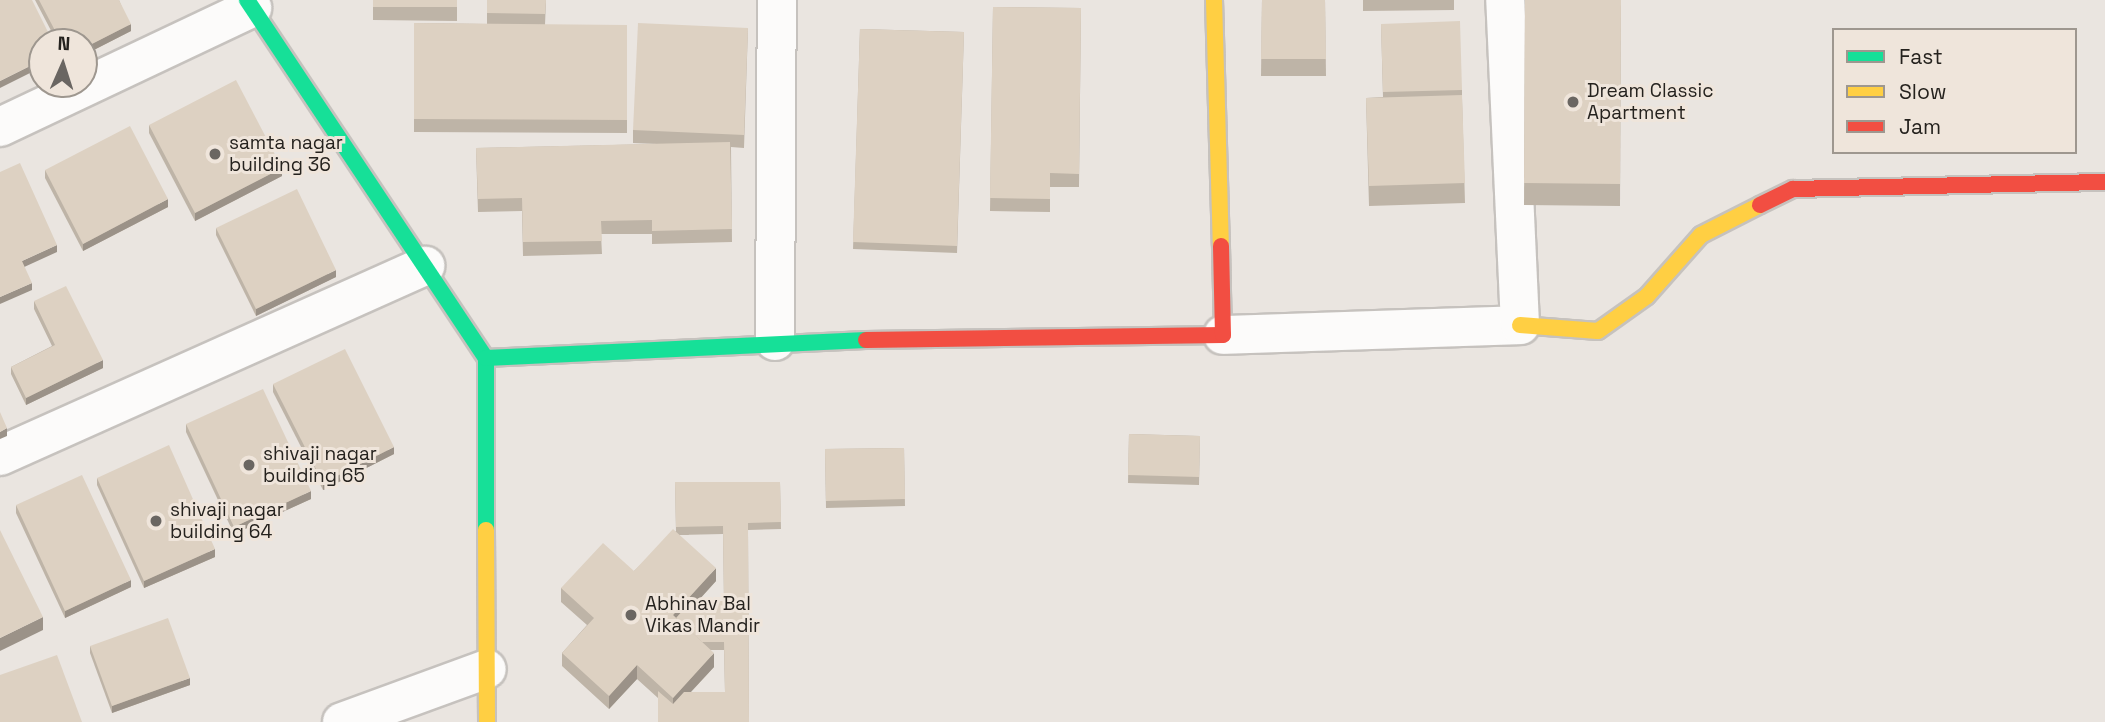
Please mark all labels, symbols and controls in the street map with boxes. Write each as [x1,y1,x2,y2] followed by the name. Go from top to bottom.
[28,28,98,98] north arrow
[1832,28,2077,154] legend
[57,31,71,56] text: N
[1899,43,1943,70] text: Fast
[1899,78,1947,105] text: Slow
[1587,80,1714,124] place label: Dream Classic Apartment
[1565,94,1581,110] marker: Dream Classic Apartment
[1899,113,1941,140] text: Jam
[229,132,343,176] place label: samta nagar building 36
[207,146,223,162] marker: samta nagar building 36
[263,443,377,487] place label: shivaji nagar building 65
[241,457,257,473] marker: shivaji nagar building 65
[170,499,284,543] place label: shivaji nagar building 64
[148,513,164,529] marker: shivaji nagar building 64
[645,593,760,637] place label: Abhinav Bal Vikas Mandir
[623,607,639,623] marker: Abhinav Bal Vikas Mandir

